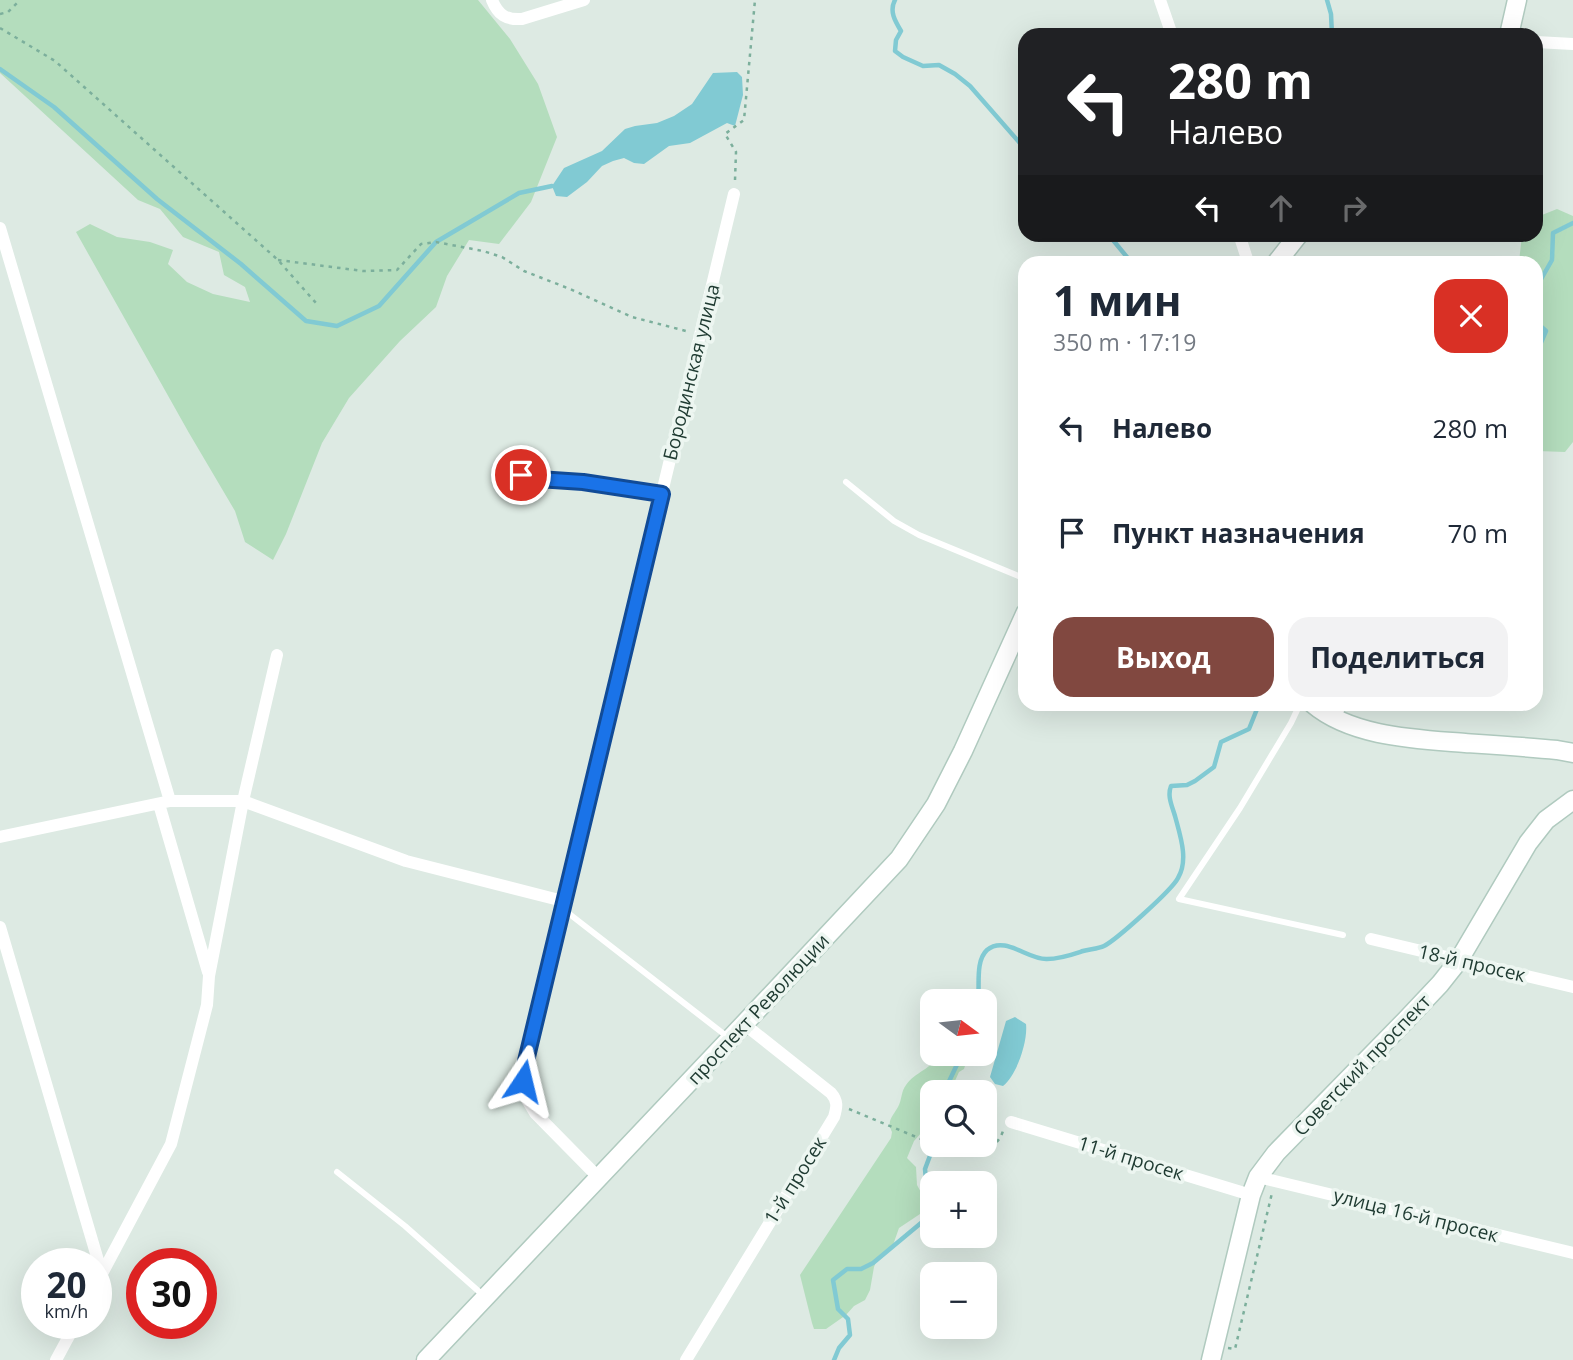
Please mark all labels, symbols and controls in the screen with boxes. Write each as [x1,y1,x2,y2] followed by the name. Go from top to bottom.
[1168,47,1313,113] text: 280 m
[1053,56,1144,147] icon: left
[1168,110,1283,153] text: Налево
[1189,189,1227,227] icon: left
[1262,189,1300,227] icon: ahead
[1335,189,1373,227] icon: right
[1053,271,1181,328] text: 1 мин
[1434,279,1508,353] button: close
[656,281,726,463] street label: Бородинская улица
[1053,326,1196,358] text: 350 m · 17:19
[1053,409,1091,447] icon: left
[1112,410,1212,446] text: Налево
[1433,410,1508,446] text: 280 m
[491,445,551,505] pin
[502,456,540,494] icon: arrive
[1053,514,1091,552] icon: arrive
[1112,515,1365,551] text: Пункт назначения
[1447,515,1508,551] text: 70 m
[1053,617,1274,697] button: Выход
[1288,617,1508,697] button: Поделиться
[681,928,835,1090] street label: проспект Революции
[1416,938,1528,988] street label: 18-й просек
[920,989,998,1066] north arrow
[920,989,997,1339] map controls
[1288,989,1436,1141] street label: Советский проспект
[486,1044,560,1118] position arrow
[920,1080,997,1157] button: search
[1075,1130,1187,1186] street label: 11-й просек
[758,1131,832,1229] street label: 1-й просек
[920,1171,997,1248] button: +
[1331,1182,1501,1248] street label: улица 16-й просек
[126,1248,217,1339] speed limit sign: 30
[46,1261,87,1308] text: 20
[920,1262,997,1339] button: −
[45,1299,88,1323] text: km/h

